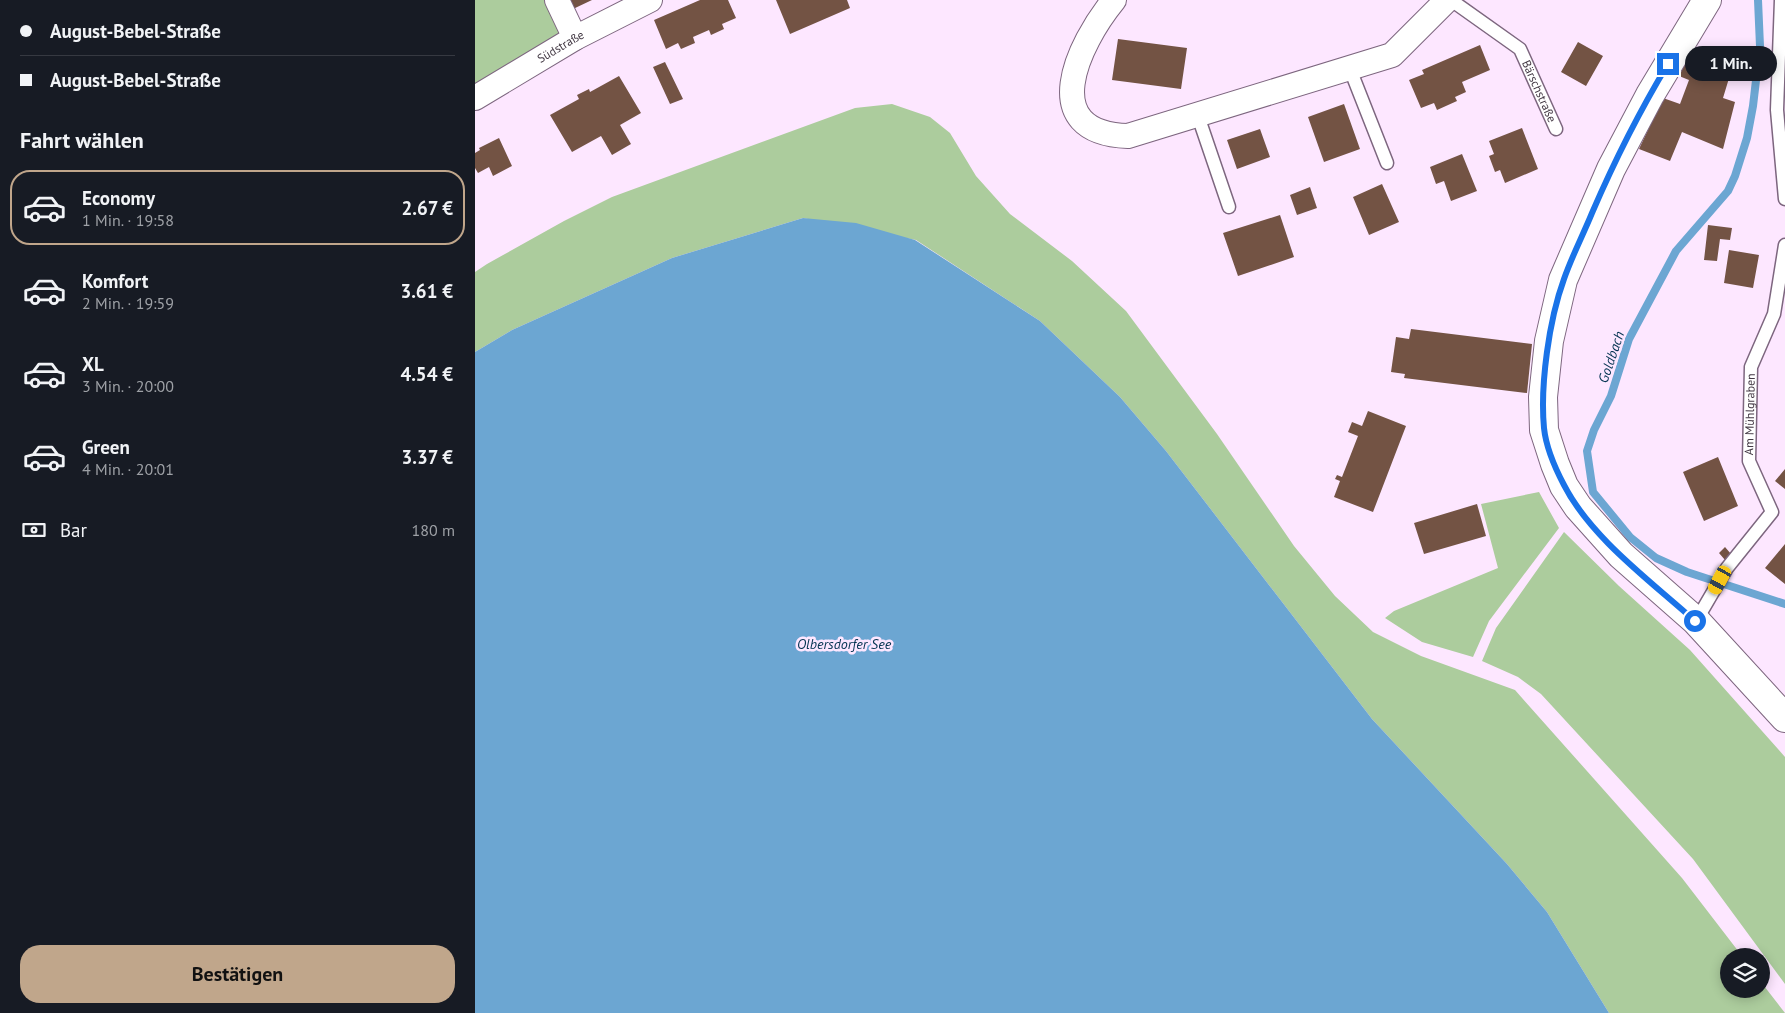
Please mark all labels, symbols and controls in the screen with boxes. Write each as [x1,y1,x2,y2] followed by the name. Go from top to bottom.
[50,19,221,43] text: August-Bebel-Straße
[534,27,586,66] street label: Südstraße
[1685,46,1778,82] callout: 1 Min.
[1657,53,1679,75] route end
[1710,53,1752,73] text: 1 Min.
[1519,58,1560,124] street label: Bärschstraße
[50,68,221,92] text: August-Bebel-Straße
[20,126,144,154] text: Fahrt wählen
[22,185,67,230] icon: car
[82,186,155,210] text: Economy
[401,196,453,220] text: 2.67 €
[82,210,174,230] text: 1 Min. · 19:58
[22,268,67,313] icon: car
[82,269,148,293] text: Komfort
[400,279,453,303] text: 3.61 €
[82,293,174,313] text: 2 Min. · 19:59
[1594,329,1628,385] water label: Goldbach
[22,351,67,396] icon: car
[82,352,104,376] text: XL
[400,362,453,386] text: 4.54 €
[1741,373,1758,455] street label: Am Mühlgraben
[82,376,174,396] text: 3 Min. · 20:00
[22,434,67,479] icon: car
[82,435,130,459] text: Green
[401,445,453,469] text: 3.37 €
[82,459,174,479] text: 4 Min. · 20:01
[20,516,48,544] icon: cash
[60,518,87,542] text: Bar
[412,520,455,540] text: 180 m
[1706,563,1733,597] car
[1684,610,1706,632] route start
[797,635,892,653] water label: Olbersdorfer See
[20,945,455,1003] button: Bestätigen
[1720,948,1770,998] map controls
[1720,948,1770,998] button: layers

